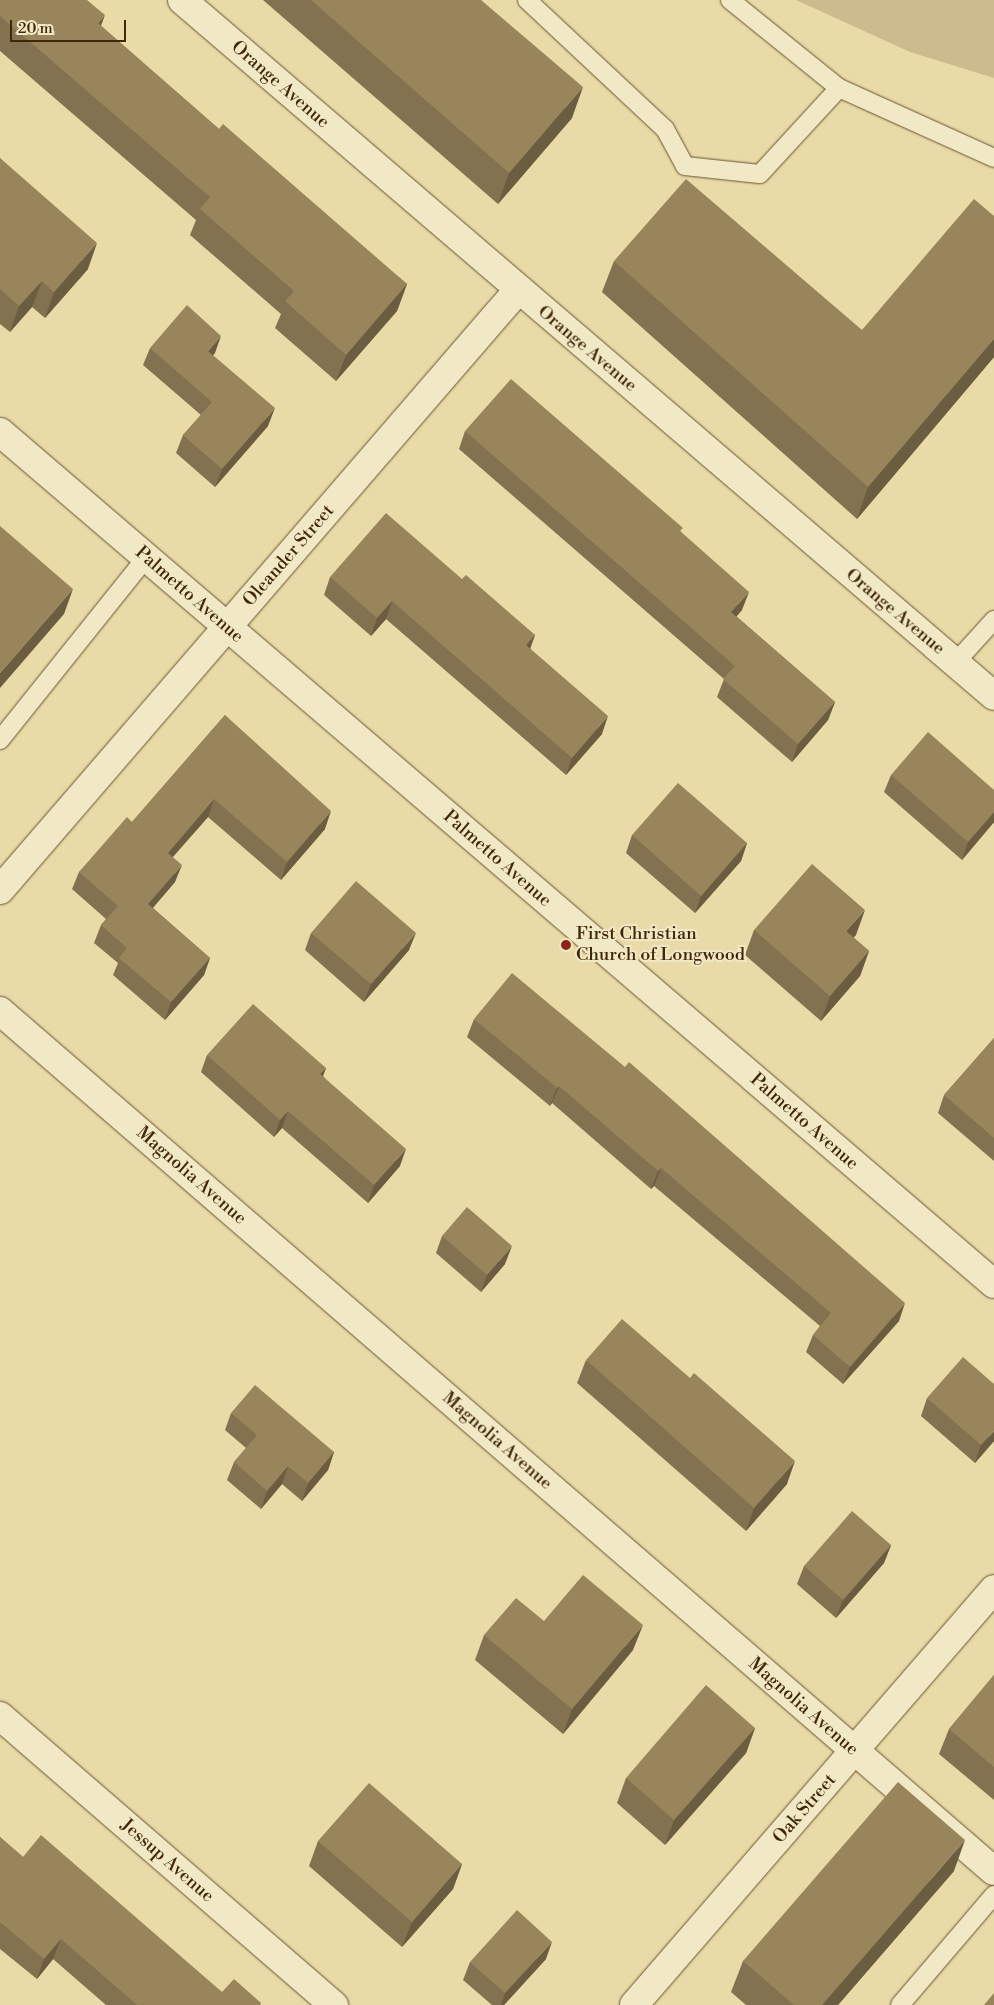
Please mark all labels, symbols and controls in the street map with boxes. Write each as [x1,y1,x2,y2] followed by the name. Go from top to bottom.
[12,10,129,42] scale bar
[18,19,53,38] text: 20 m
[227,37,333,133] street label: Orange Avenue
[533,301,641,397] street label: Orange Avenue
[239,501,339,611] street label: Oleander Street
[130,542,248,648] street label: Palmetto Avenue
[841,564,949,660] street label: Orange Avenue
[438,806,556,912] street label: Palmetto Avenue
[576,924,745,966] place label: First Christian Church of Longwood
[560,939,572,951] marker: First Christian Church of Longwood
[745,1069,863,1175] street label: Palmetto Avenue
[132,1122,250,1230] street label: Magnolia Avenue
[438,1387,556,1495] street label: Magnolia Avenue
[744,1653,862,1761] street label: Magnolia Avenue
[769,1770,841,1848] street label: Oak Street
[116,1815,218,1907] street label: Jessup Avenue

